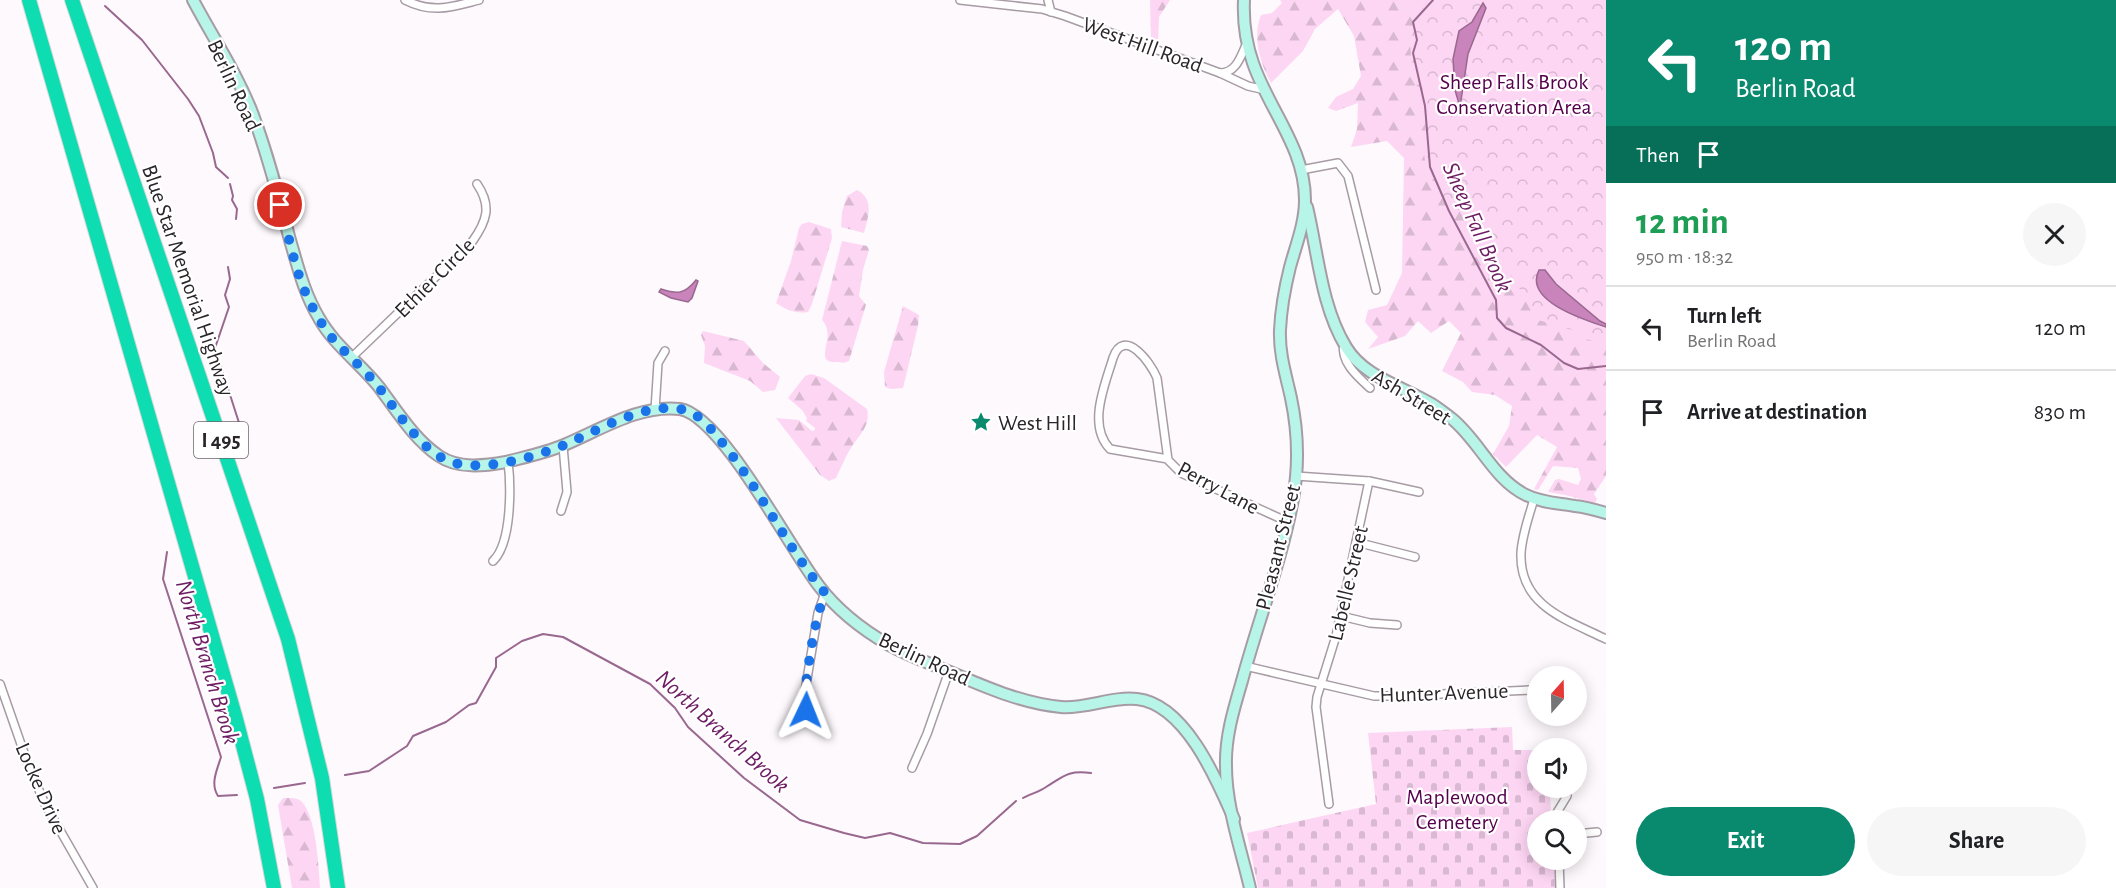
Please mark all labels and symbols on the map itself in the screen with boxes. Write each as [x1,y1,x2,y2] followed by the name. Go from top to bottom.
[1080,13,1206,77] street label: West Hill Road
[203,36,265,135] street label: Berlin Road
[1436,71,1592,118] park label: Sheep Falls Brook Conservation Area
[1438,159,1516,296] water label: Sheep Fall Brook
[138,162,238,399] street label: Blue Star Memorial Highway
[254,179,305,230] pin
[391,234,479,322] street label: Ethier Circle
[1368,365,1455,429] street label: Ash Street
[969,410,993,434] place icon: West Hill
[998,412,1077,434] place label: West Hill
[194,422,248,458] road number: I 495
[1174,457,1263,518] street label: Perry Lane
[1252,482,1304,613] street label: Pleasant Street
[1324,524,1372,643] street label: Labelle Street
[171,577,243,747] water label: North Branch Brook
[875,628,974,690] street label: Berlin Road
[651,666,794,798] water label: North Branch Brook
[1527,666,1587,726] north arrow
[774,678,838,742] position arrow
[1379,680,1509,706] street label: Hunter Avenue
[11,739,71,837] street label: Locke Drive
[1406,786,1508,833] park label: Maplewood Cemetery

